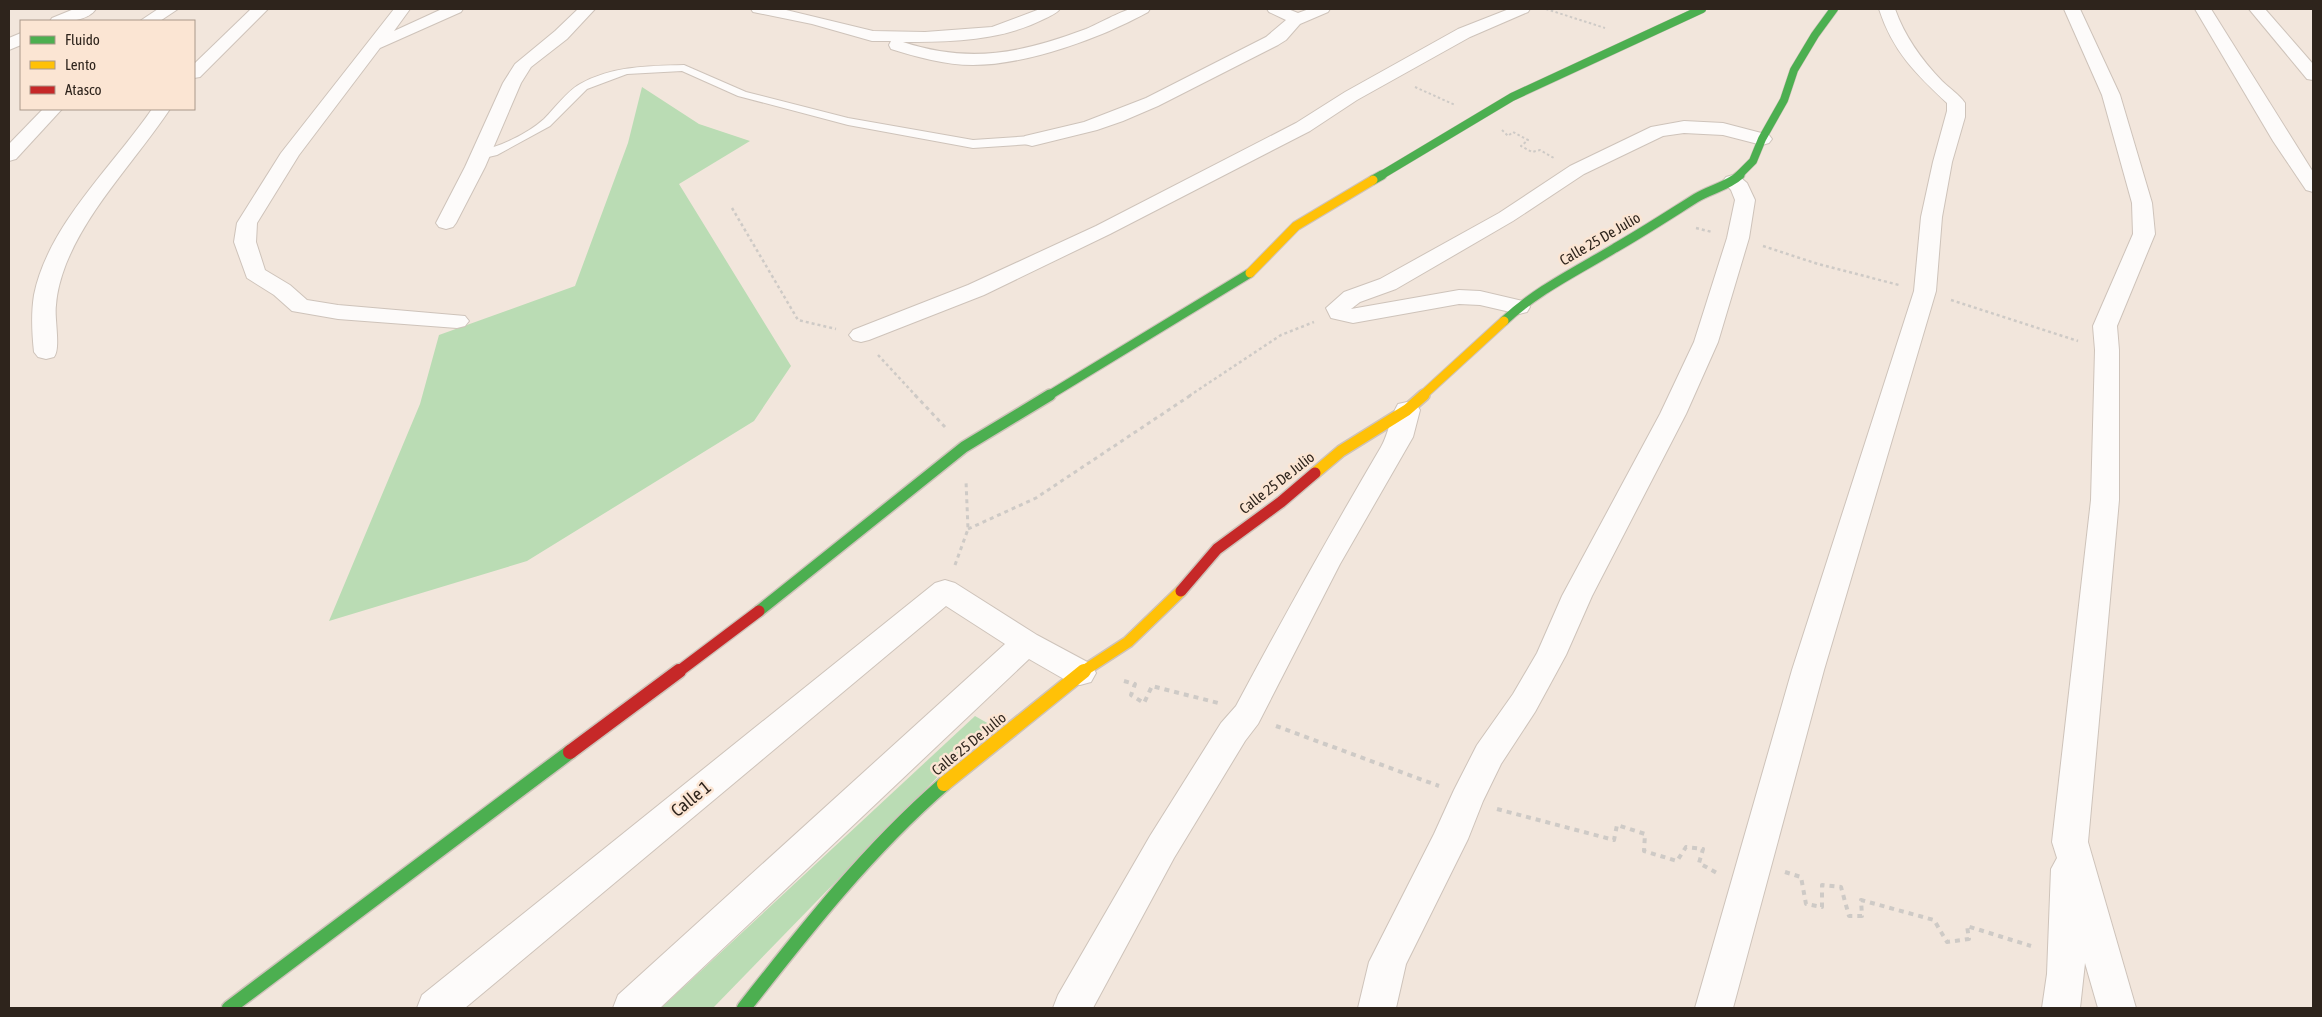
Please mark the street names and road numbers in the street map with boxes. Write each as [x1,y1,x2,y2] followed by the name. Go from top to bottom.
[1556,209,1643,269] street label: Calle 25 De Julio
[1236,448,1318,517] street label: Calle 25 De Julio
[928,709,1009,779] street label: Calle 25 De Julio
[667,776,715,821] street label: Calle 1

